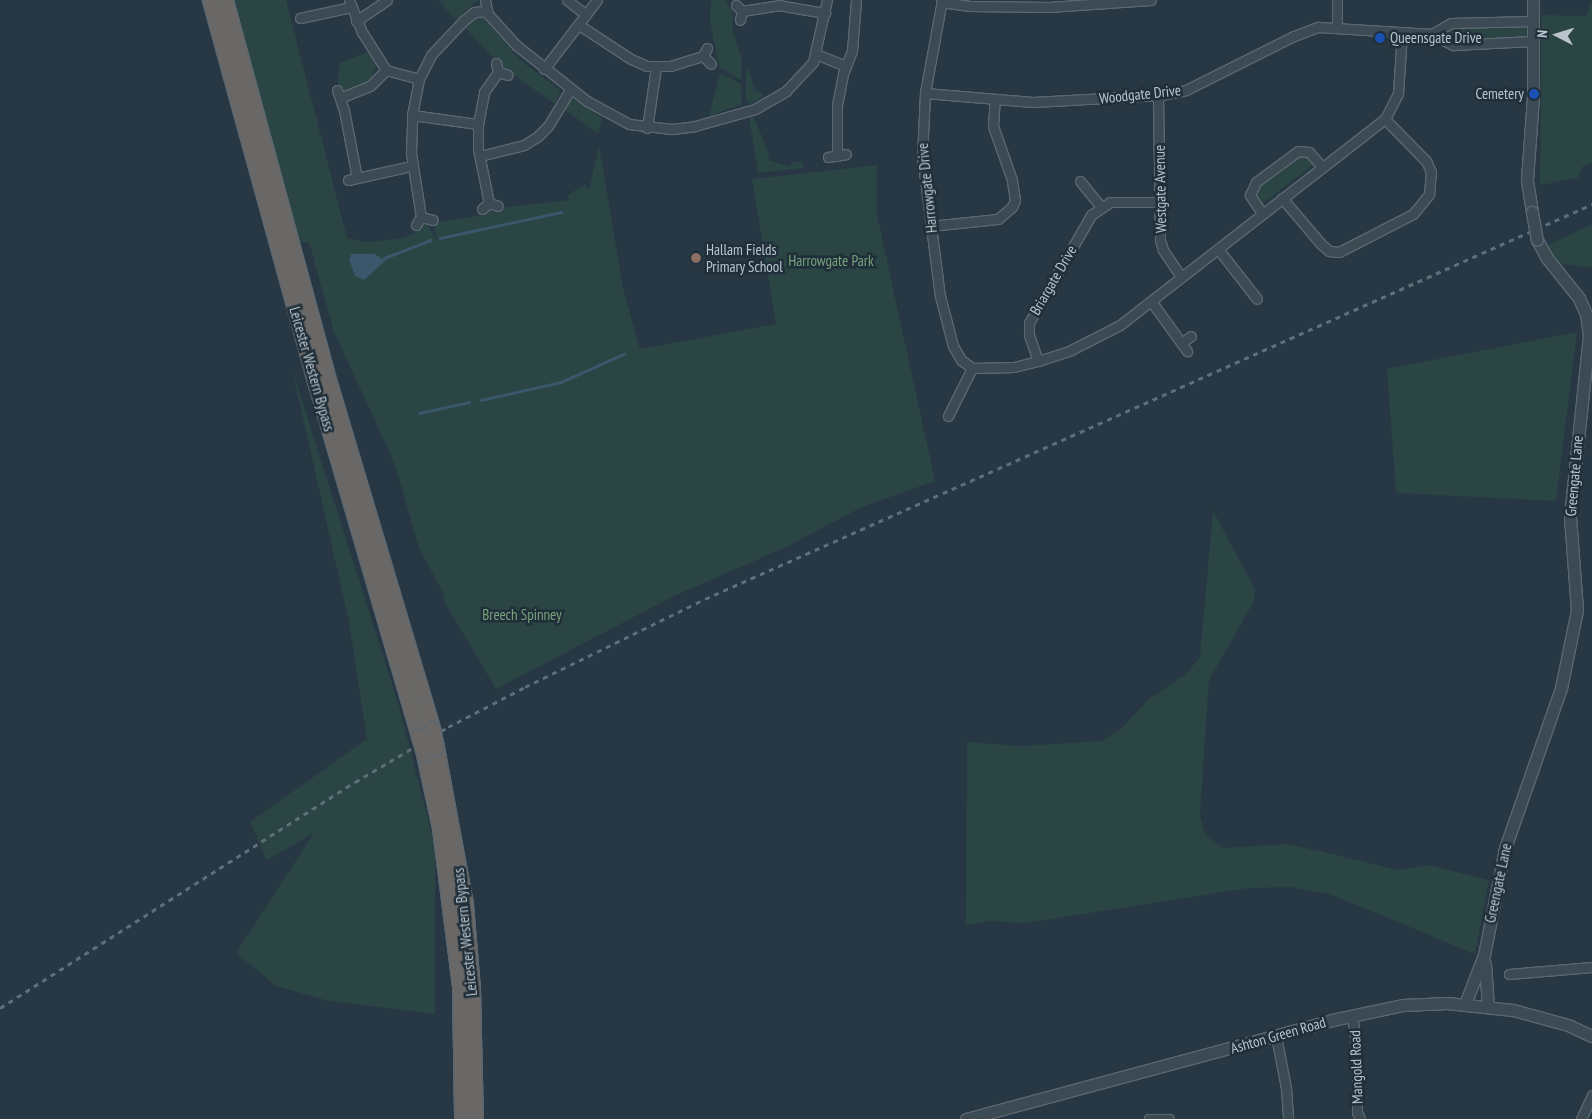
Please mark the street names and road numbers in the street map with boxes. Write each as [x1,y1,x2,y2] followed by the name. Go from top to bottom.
[1098,81,1182,107] street label: Woodgate Drive
[913,142,941,234] street label: Harrowgate Drive
[1150,145,1170,233] street label: Westgate Avenue
[1026,242,1080,318] street label: Briargate Drive
[286,304,338,434] street label: Leicester Western Bypass
[1562,435,1586,517] street label: Greengate Lane
[1481,842,1515,924] street label: Greengate Lane
[449,867,481,997] street label: Leicester Western Bypass
[1228,1013,1328,1057] street label: Ashton Green Road
[1346,1030,1366,1104] street label: Mangold Road

